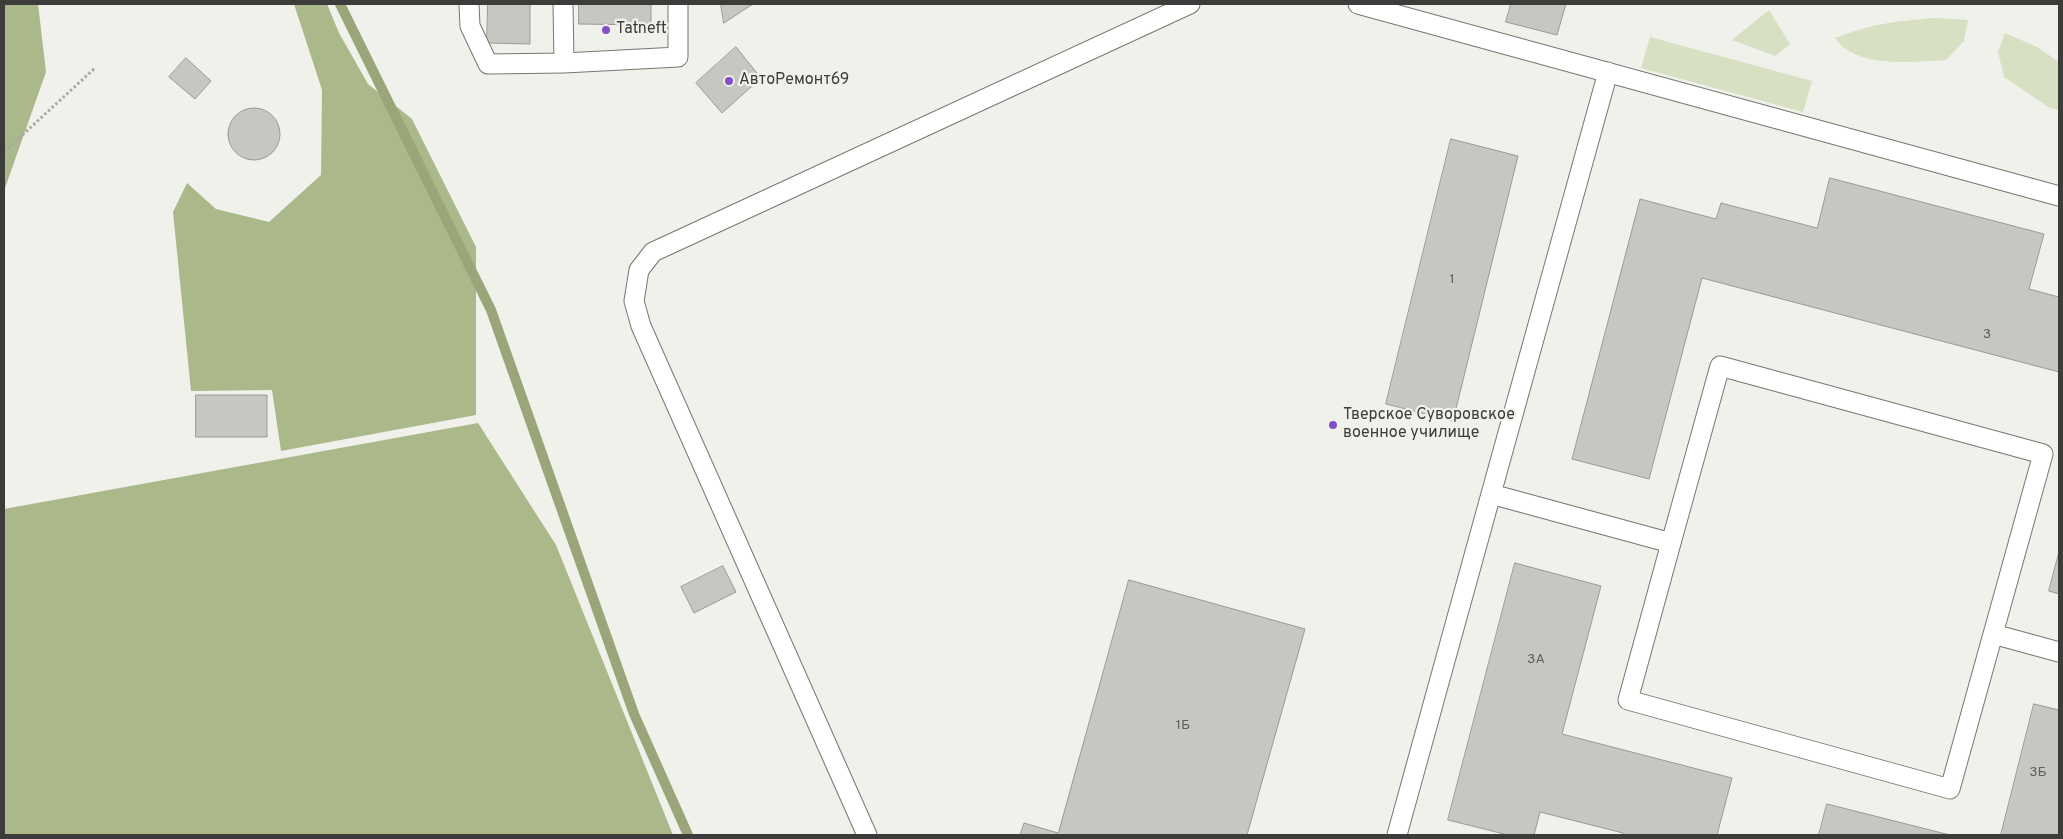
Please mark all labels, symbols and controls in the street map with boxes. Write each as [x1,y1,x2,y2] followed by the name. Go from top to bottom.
[616,20,667,40] place label: Tatneft
[600,24,612,36] marker: Tatneft
[739,71,849,91] place label: АвтоРемонт69
[723,75,735,87] marker: АвтоРемонт69
[1449,272,1455,288] house number: 1
[1983,327,1991,343] house number: 3
[1343,406,1515,444] place label: Тверское Суворовское военное училище
[1327,419,1339,431] marker: Тверское Суворовское военное училище
[1527,652,1545,668] house number: 3А
[1176,718,1190,734] house number: 1Б
[2029,765,2047,781] house number: 3Б

